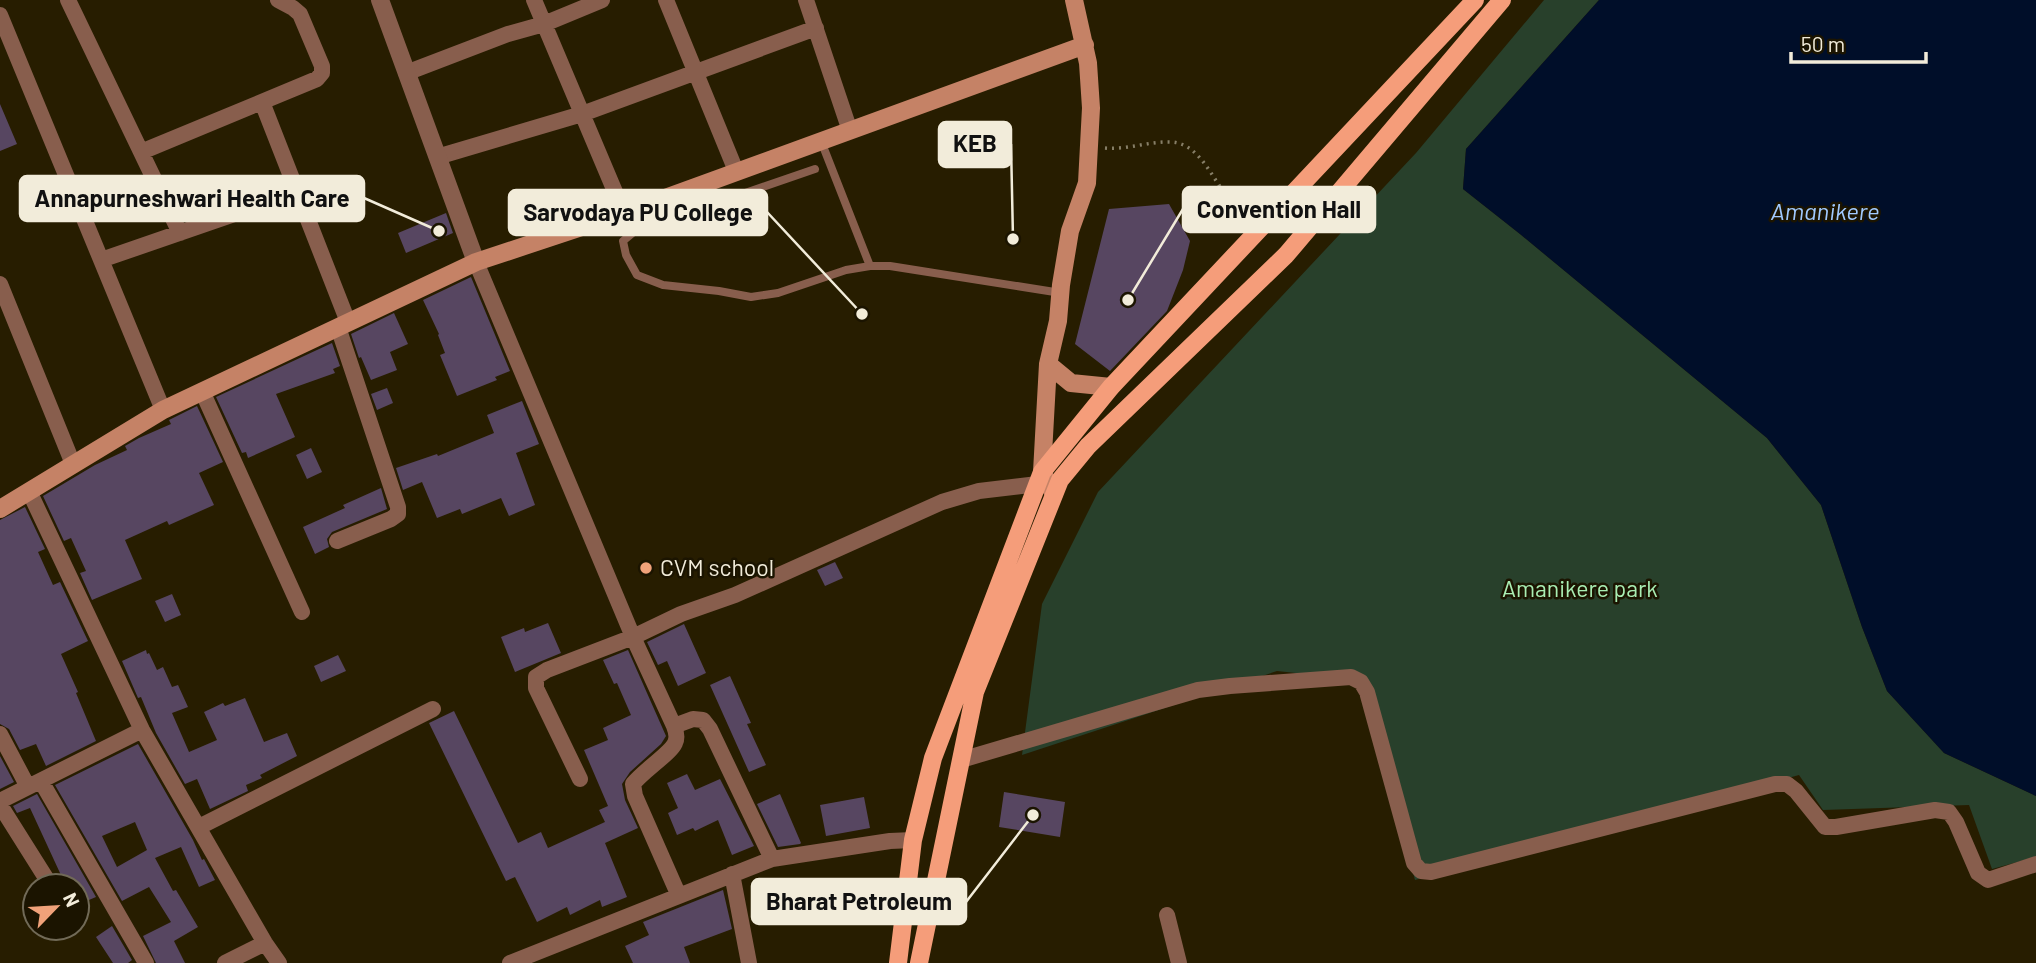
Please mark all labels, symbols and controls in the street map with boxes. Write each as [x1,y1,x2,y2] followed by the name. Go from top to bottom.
[1791,21,1926,65] scale bar
[1801,31,1845,56] text: 50 m
[939,122,1011,167] callout: KEB
[953,128,997,157] text: KEB
[20,176,364,221] callout: Annapurneshwari Health Care
[34,183,350,212] text: Annapurneshwari Health Care
[1183,187,1375,232] callout: Convention Hall
[509,190,767,235] callout: Sarvodaya PU College
[1197,194,1361,223] text: Convention Hall
[1771,196,1879,225] water label: Amanikere
[523,197,753,226] text: Sarvodaya PU College
[660,553,774,581] place label: CVM school
[638,560,654,576] marker: CVM school
[1502,574,1658,602] park label: Amanikere park
[21,872,91,942] north arrow
[752,879,966,924] callout: Bharat Petroleum
[766,886,952,915] text: Bharat Petroleum
[59,889,85,910] text: N

